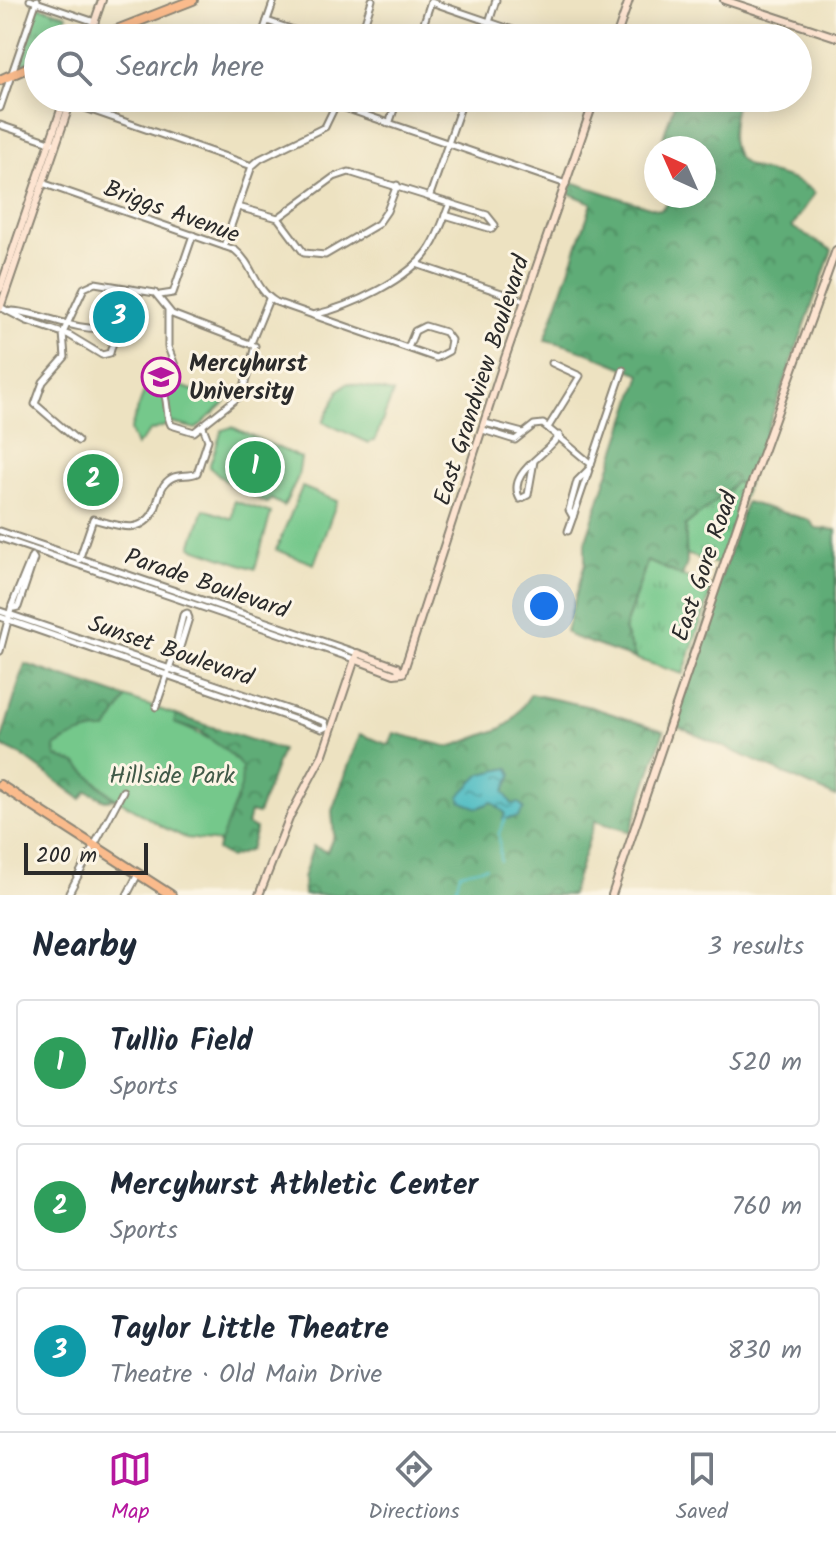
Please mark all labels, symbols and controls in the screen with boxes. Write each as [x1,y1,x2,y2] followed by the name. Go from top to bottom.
[24,24,812,112] search box
[116,44,264,92] text: Search here
[52,46,96,90] icon: search
[644,136,716,208] north arrow
[98,170,245,255] street label: Briggs Avenue
[424,249,542,511] street label: East Grandview Boulevard
[93,287,145,347] pin: 3
[189,345,309,412] place label: Mercyhurst University
[140,356,182,398] school or university icon: Mercyhurst University
[229,437,281,497] pin: 1
[67,450,119,510] pin: 2
[662,485,750,647] street label: East Gore Road
[119,538,295,631] street label: Parade Boulevard
[524,586,564,626] your location
[83,605,259,698] street label: Sunset Boulevard
[109,757,235,796] park label: Hillside Park
[24,839,148,875] scale bar
[36,839,97,874] text: 200 m
[32,920,137,974] text: Nearby
[707,926,804,968] text: 3 results
[110,1018,253,1066] text: Tullio Field
[56,1042,64,1084] text: 1
[729,1042,802,1084] text: 520 m
[110,1066,178,1108] text: Sports
[110,1162,478,1210] text: Mercyhurst Athletic Center
[52,1186,68,1228] text: 2
[731,1186,802,1228] text: 760 m
[110,1210,178,1252] text: Sports
[110,1306,389,1354] text: Taylor Little Theatre
[53,1330,67,1372] text: 3
[727,1330,802,1372] text: 830 m
[110,1354,382,1396] text: Theatre · Old Main Drive
[108,1447,152,1530] tab: Map
[368,1447,460,1530] tab: Directions
[676,1447,728,1530] tab: Saved

